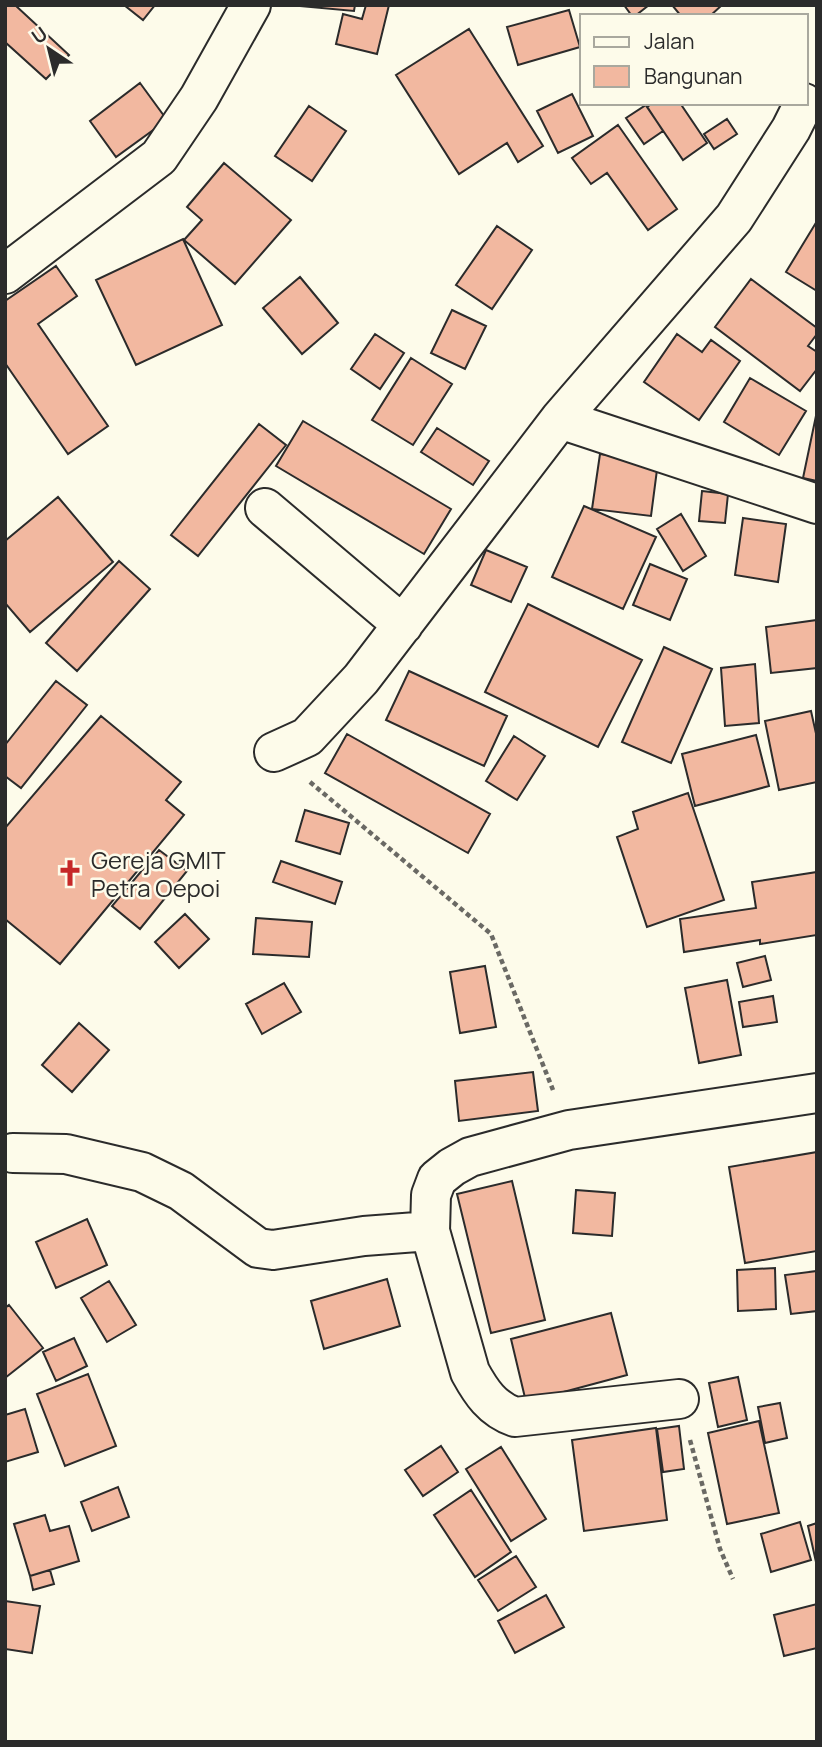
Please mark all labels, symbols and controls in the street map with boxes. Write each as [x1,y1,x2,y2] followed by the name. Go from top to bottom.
[14,14,84,84] north arrow
[580,14,808,105] legend
[26,21,52,50] text: U
[644,27,694,55] text: Jalan
[644,62,743,90] text: Bangunan
[91,843,226,904] place label: Gereja GMIT Petra Oepoi
[55,858,85,888] church icon: Gereja GMIT Petra Oepoi

